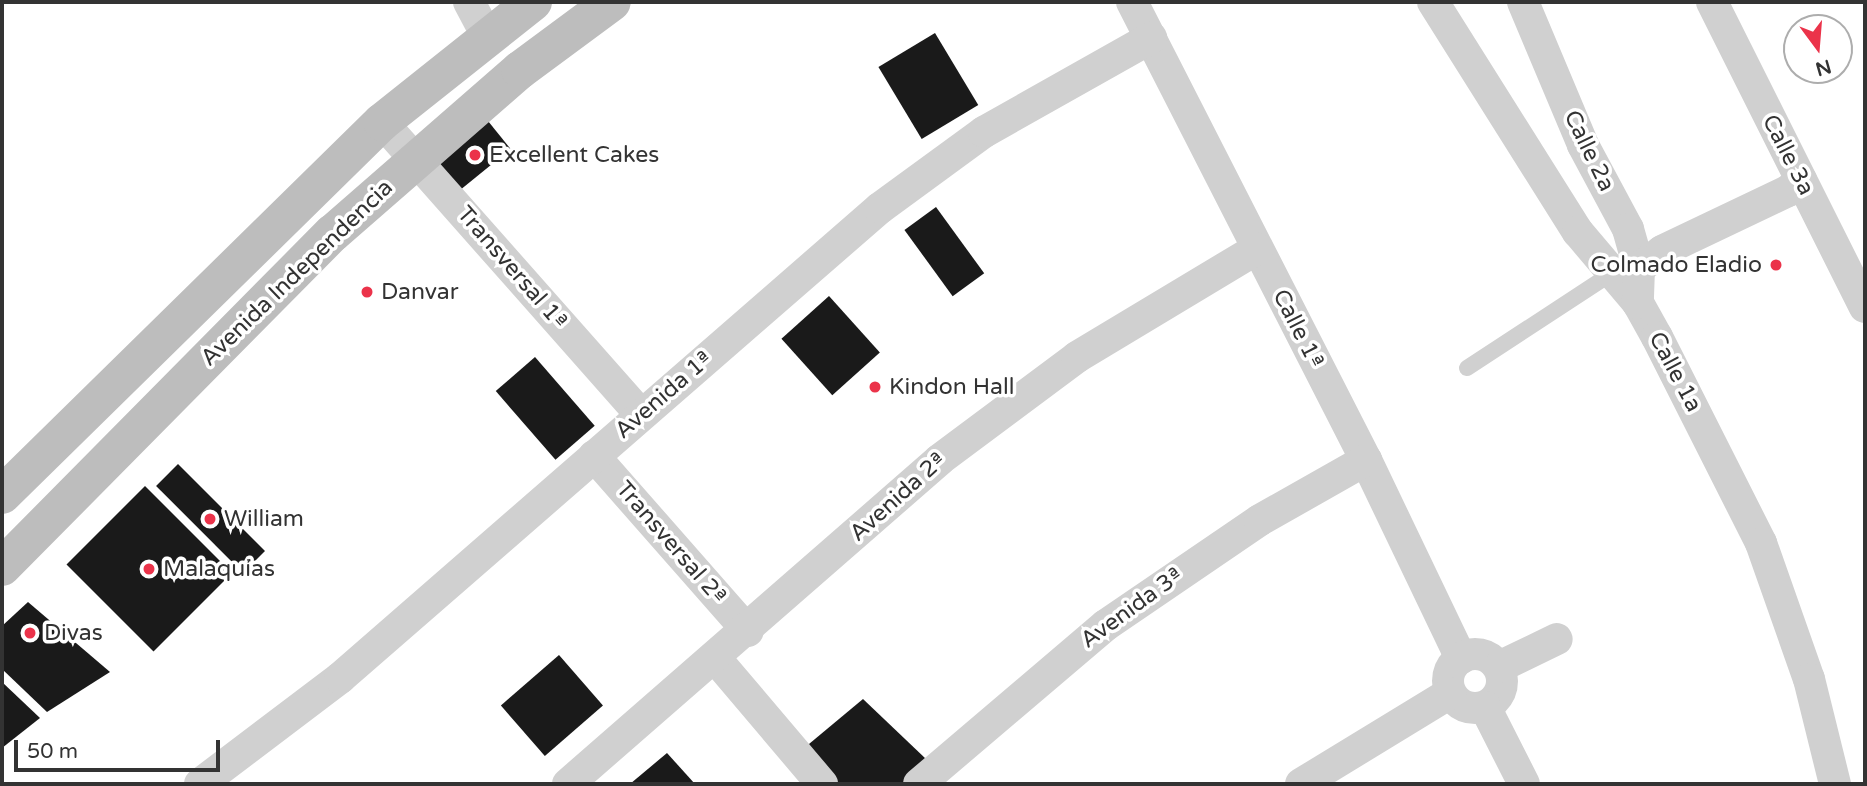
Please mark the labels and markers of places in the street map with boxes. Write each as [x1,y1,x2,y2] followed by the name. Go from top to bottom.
[489,141,659,169] place label: Excellent Cakes
[467,147,483,163] marker: Excellent Cakes
[1591,251,1762,279] place label: Colmado Eladio
[1768,257,1784,273] marker: Colmado Eladio
[381,278,459,306] place label: Danvar
[359,284,375,300] marker: Danvar
[889,373,1014,401] place label: Kindon Hall
[867,379,883,395] marker: Kindon Hall
[224,505,304,533] place label: William
[202,511,218,527] marker: William
[163,555,275,583] place label: Malaquías
[141,561,157,577] marker: Malaquías
[44,619,103,647] place label: Divas
[22,625,38,641] marker: Divas

